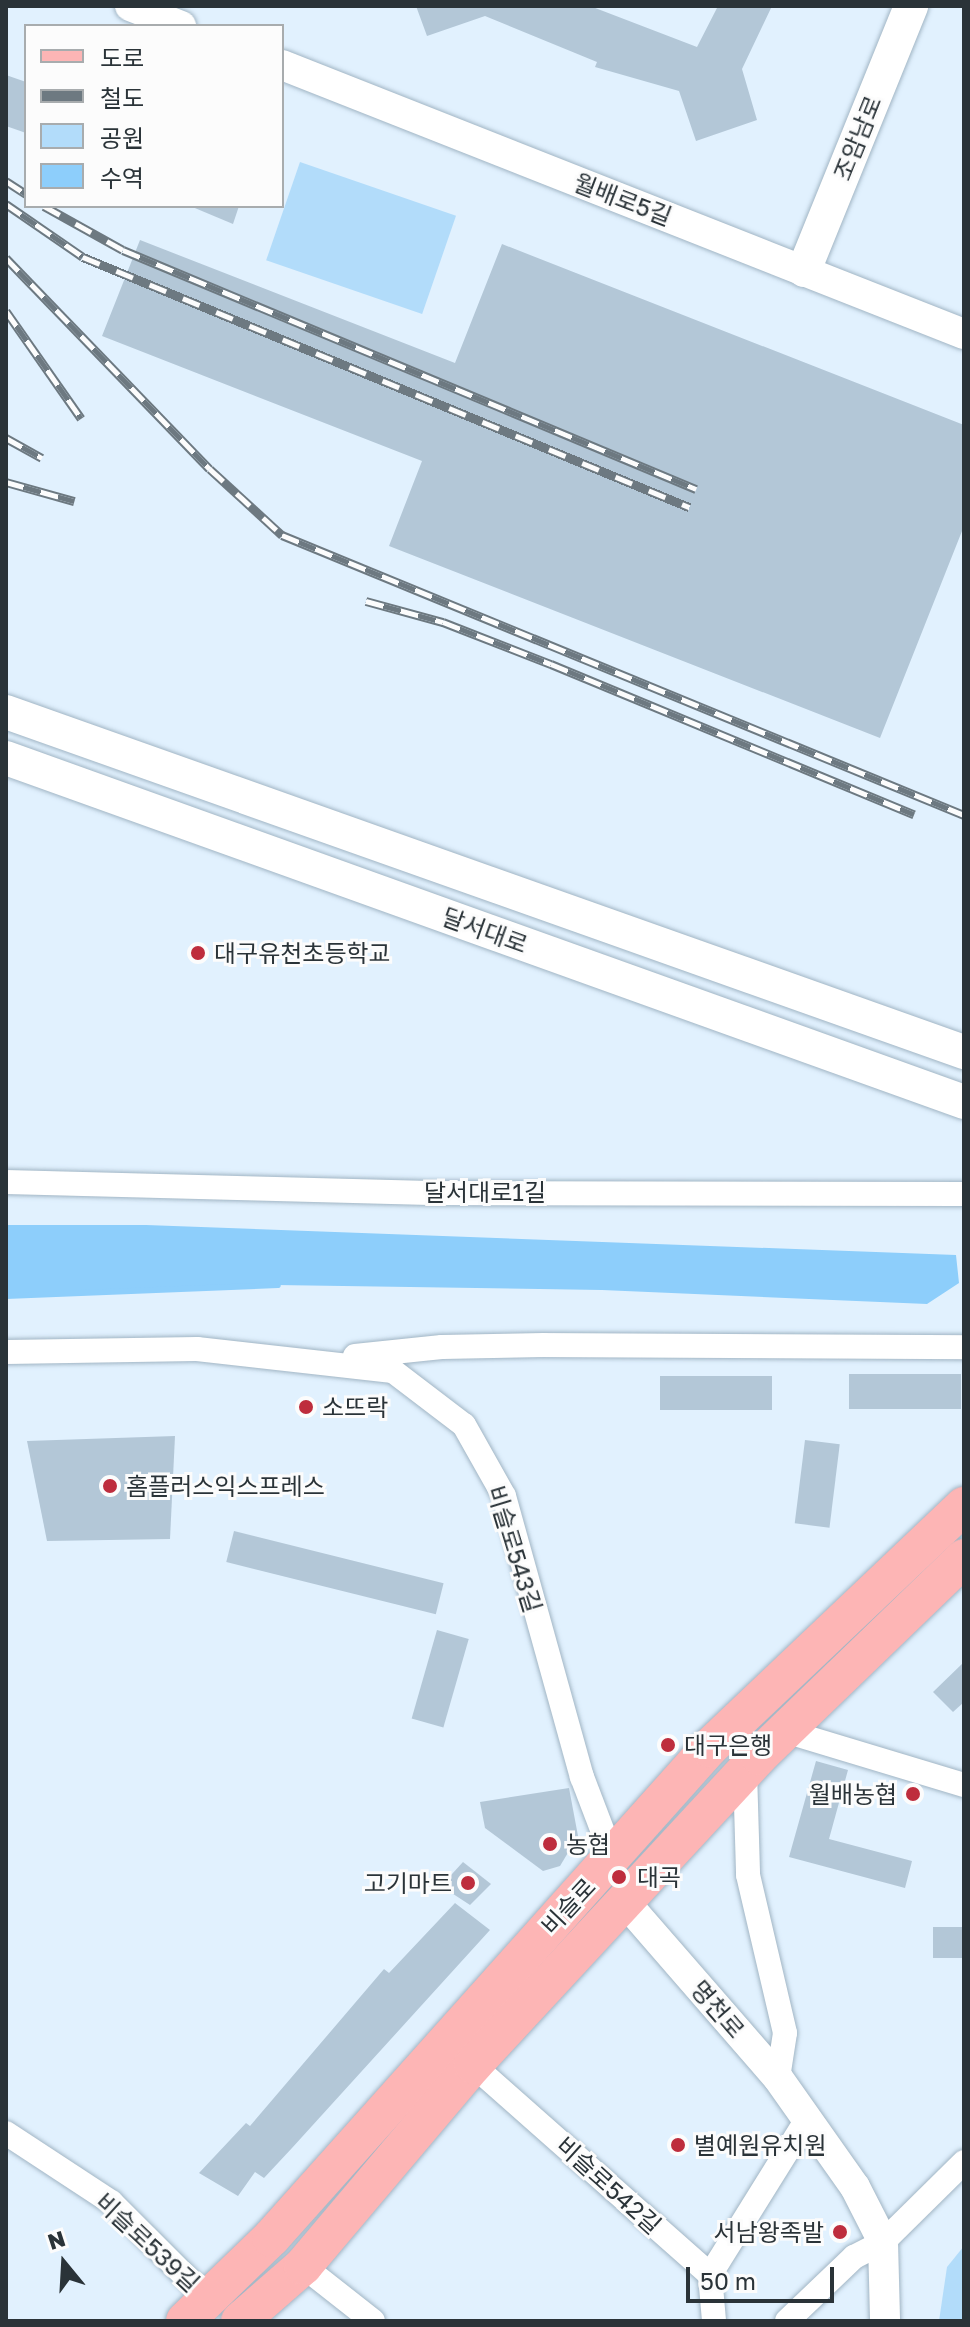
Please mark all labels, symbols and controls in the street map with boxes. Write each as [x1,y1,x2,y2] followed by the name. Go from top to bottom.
[24,24,284,208] legend
[100,43,144,72] text: 도로
[100,83,144,112] text: 철도
[827,92,887,184] street label: 조암남로
[100,123,144,152] text: 공원
[100,163,144,192] text: 수역
[570,167,676,231] street label: 월배로5길
[439,901,531,959] street label: 달서대로
[214,939,391,967] place label: 대구유천초등학교
[189,944,207,962] marker: 대구유천초등학교
[424,1178,546,1206] street label: 달서대로1길
[322,1393,388,1421] place label: 소뜨락
[297,1398,315,1416] marker: 소뜨락
[126,1472,325,1500] place label: 홈플러스익스프레스
[101,1477,119,1495] marker: 홈플러스익스프레스
[482,1482,548,1616] street label: 비슬로543길
[684,1731,772,1759] place label: 대구은행
[659,1736,677,1754] marker: 대구은행
[809,1780,897,1808] place label: 월배농협
[904,1785,922,1803] marker: 월배농협
[566,1830,610,1858] place label: 농협
[541,1835,559,1853] marker: 농협
[637,1863,681,1891] place label: 대곡
[608,1866,630,1888] marker: 대곡
[364,1869,452,1897] place label: 고기마트
[535,1872,601,1940] street label: 비슬로
[459,1874,477,1892] marker: 고기마트
[685,1975,751,2043] street label: 명천로
[551,2131,667,2239] street label: 비슬로542길
[694,2131,826,2159] place label: 별예원유치원
[669,2136,687,2154] marker: 별예원유치원
[90,2187,206,2297] street label: 비슬로539길
[714,2218,824,2246] place label: 서남왕족발
[24,2223,104,2303] north arrow
[831,2223,849,2241] marker: 서남왕족발
[44,2224,69,2255] text: N
[690,2251,838,2301] scale bar
[700,2266,756,2295] text: 50 m

